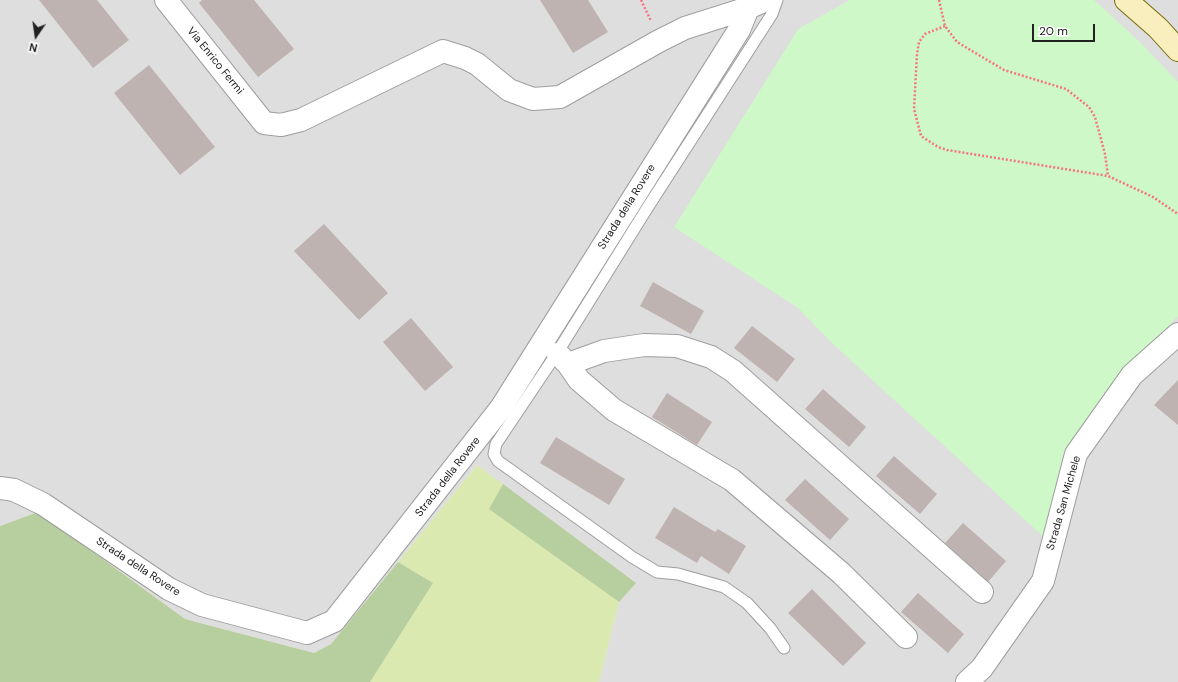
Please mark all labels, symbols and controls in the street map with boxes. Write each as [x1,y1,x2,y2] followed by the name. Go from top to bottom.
[16,16,56,56] north arrow
[1034,16,1097,42] scale bar
[1039,23,1068,39] text: 20 m
[184,25,246,97] street label: Via Enrico Fermi
[28,40,39,55] text: N
[595,162,659,252] street label: Strada della Rovere
[413,434,483,520] street label: Strada della Rovere
[1044,454,1084,552] street label: Strada San Michele
[93,535,183,599] street label: Strada della Rovere

